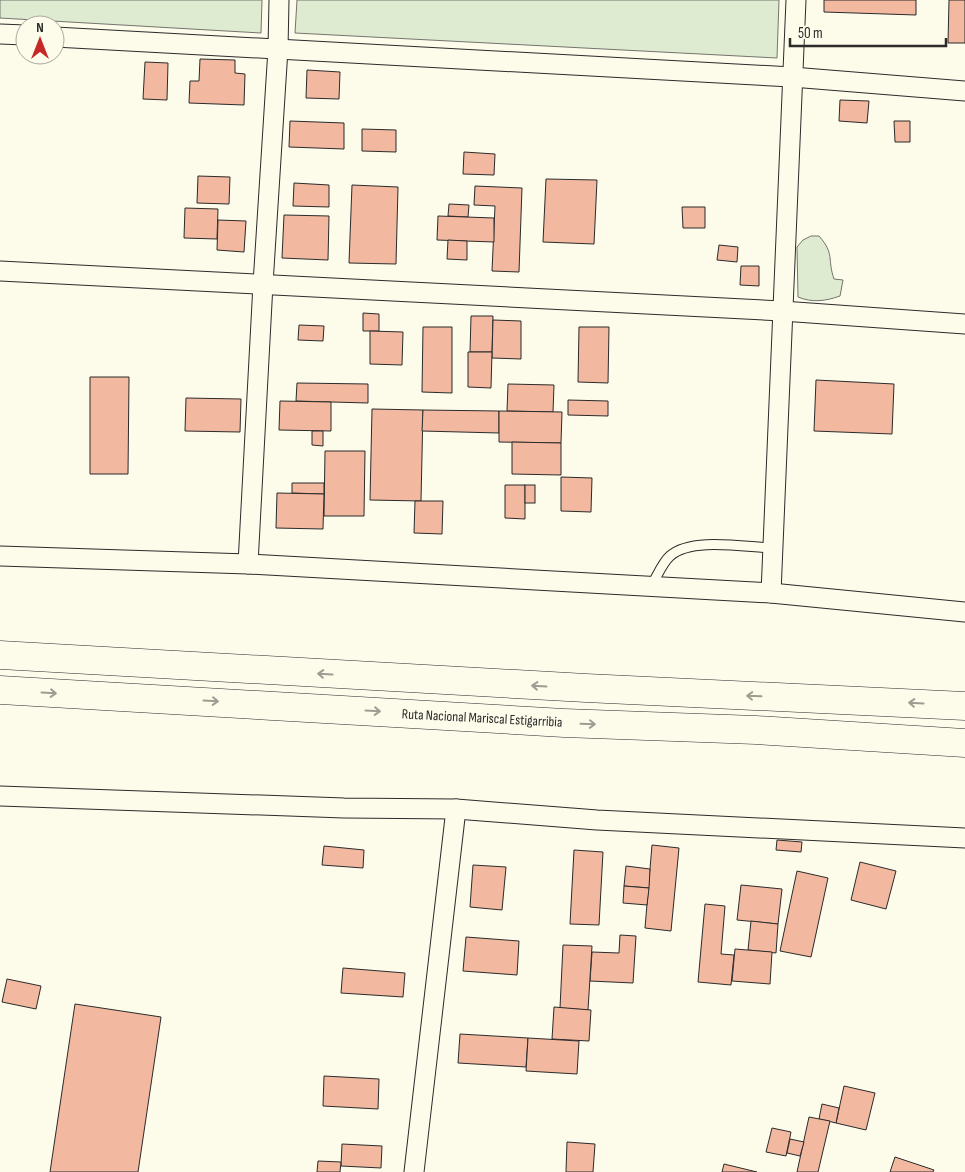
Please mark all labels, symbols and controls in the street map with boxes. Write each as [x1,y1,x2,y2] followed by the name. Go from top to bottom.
[15,15,65,65] north arrow
[790,15,946,47] scale bar
[36,19,44,36] text: N
[798,24,823,43] text: 50 m
[317,670,333,679] one-way arrow
[531,681,547,690] one-way arrow
[40,688,56,697] one-way arrow
[746,691,762,700] one-way arrow
[203,697,219,706] one-way arrow
[909,699,925,708] one-way arrow
[401,705,563,731] street label: Ruta Nacional Mariscal Estigarribia
[365,707,381,716] one-way arrow
[580,719,596,728] one-way arrow

